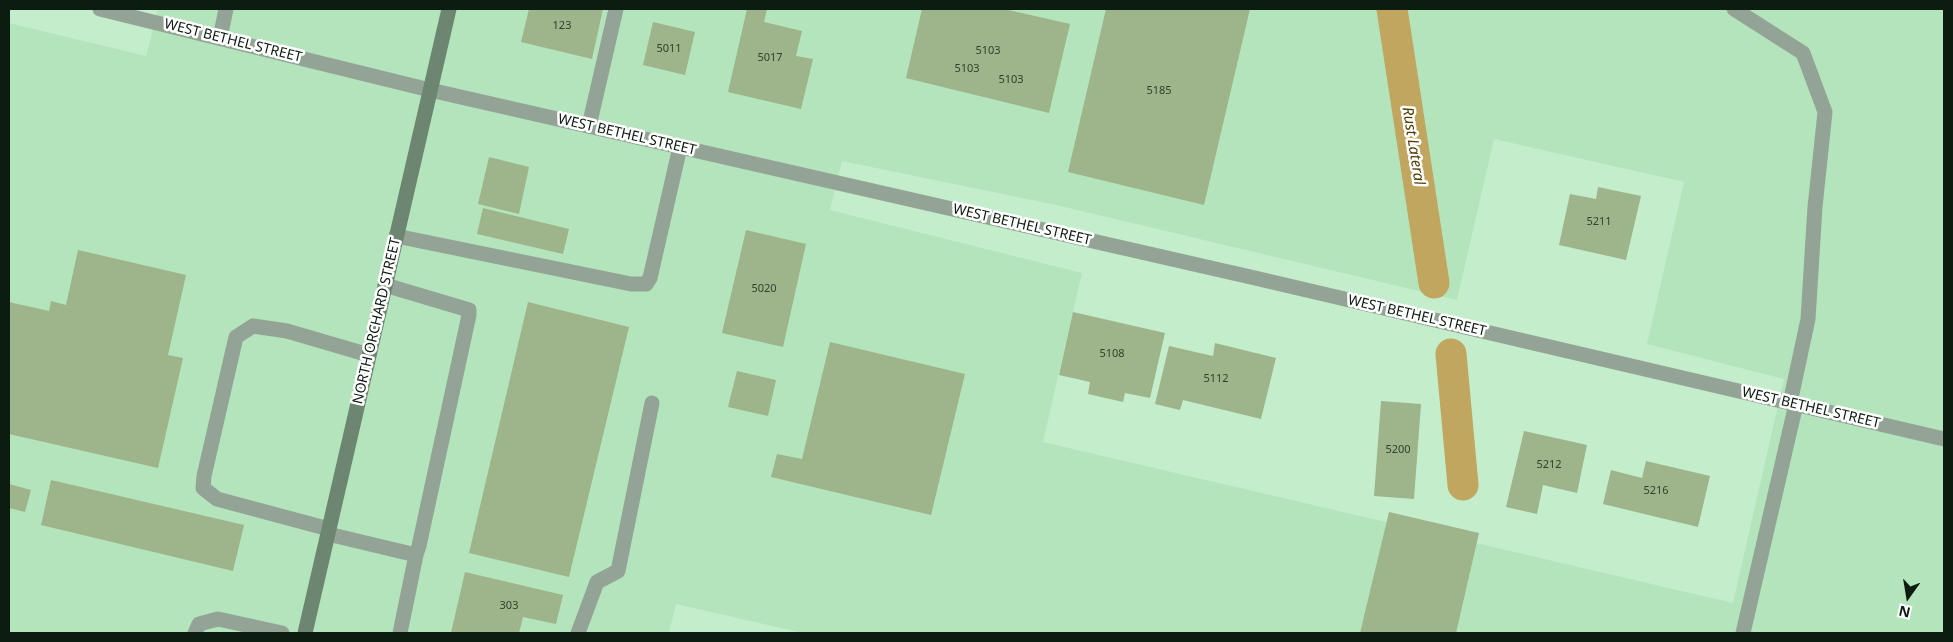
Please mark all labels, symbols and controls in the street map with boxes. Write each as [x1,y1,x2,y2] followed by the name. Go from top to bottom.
[162,16,304,66] street label: WEST BETHEL STREET
[553,19,571,33] house number: 123
[656,42,682,56] house number: 5011
[975,44,1001,58] house number: 5103
[757,51,783,65] house number: 5017
[954,62,980,76] house number: 5103
[998,73,1024,87] house number: 5103
[1146,84,1172,98] house number: 5185
[1398,106,1428,186] water label: Rust Lateral
[556,111,698,159] street label: WEST BETHEL STREET
[951,201,1093,249] street label: WEST BETHEL STREET
[1586,215,1612,229] house number: 5211
[350,236,404,406] street label: NORTH ORCHARD STREET
[751,282,777,296] house number: 5020
[1346,292,1488,340] street label: WEST BETHEL STREET
[1099,347,1125,361] house number: 5108
[1203,372,1229,386] house number: 5112
[1740,384,1882,432] street label: WEST BETHEL STREET
[1385,443,1411,457] house number: 5200
[1536,458,1562,472] house number: 5212
[1643,484,1669,498] house number: 5216
[1883,572,1933,622] north arrow
[500,599,518,613] house number: 303
[1897,602,1912,623] text: N

